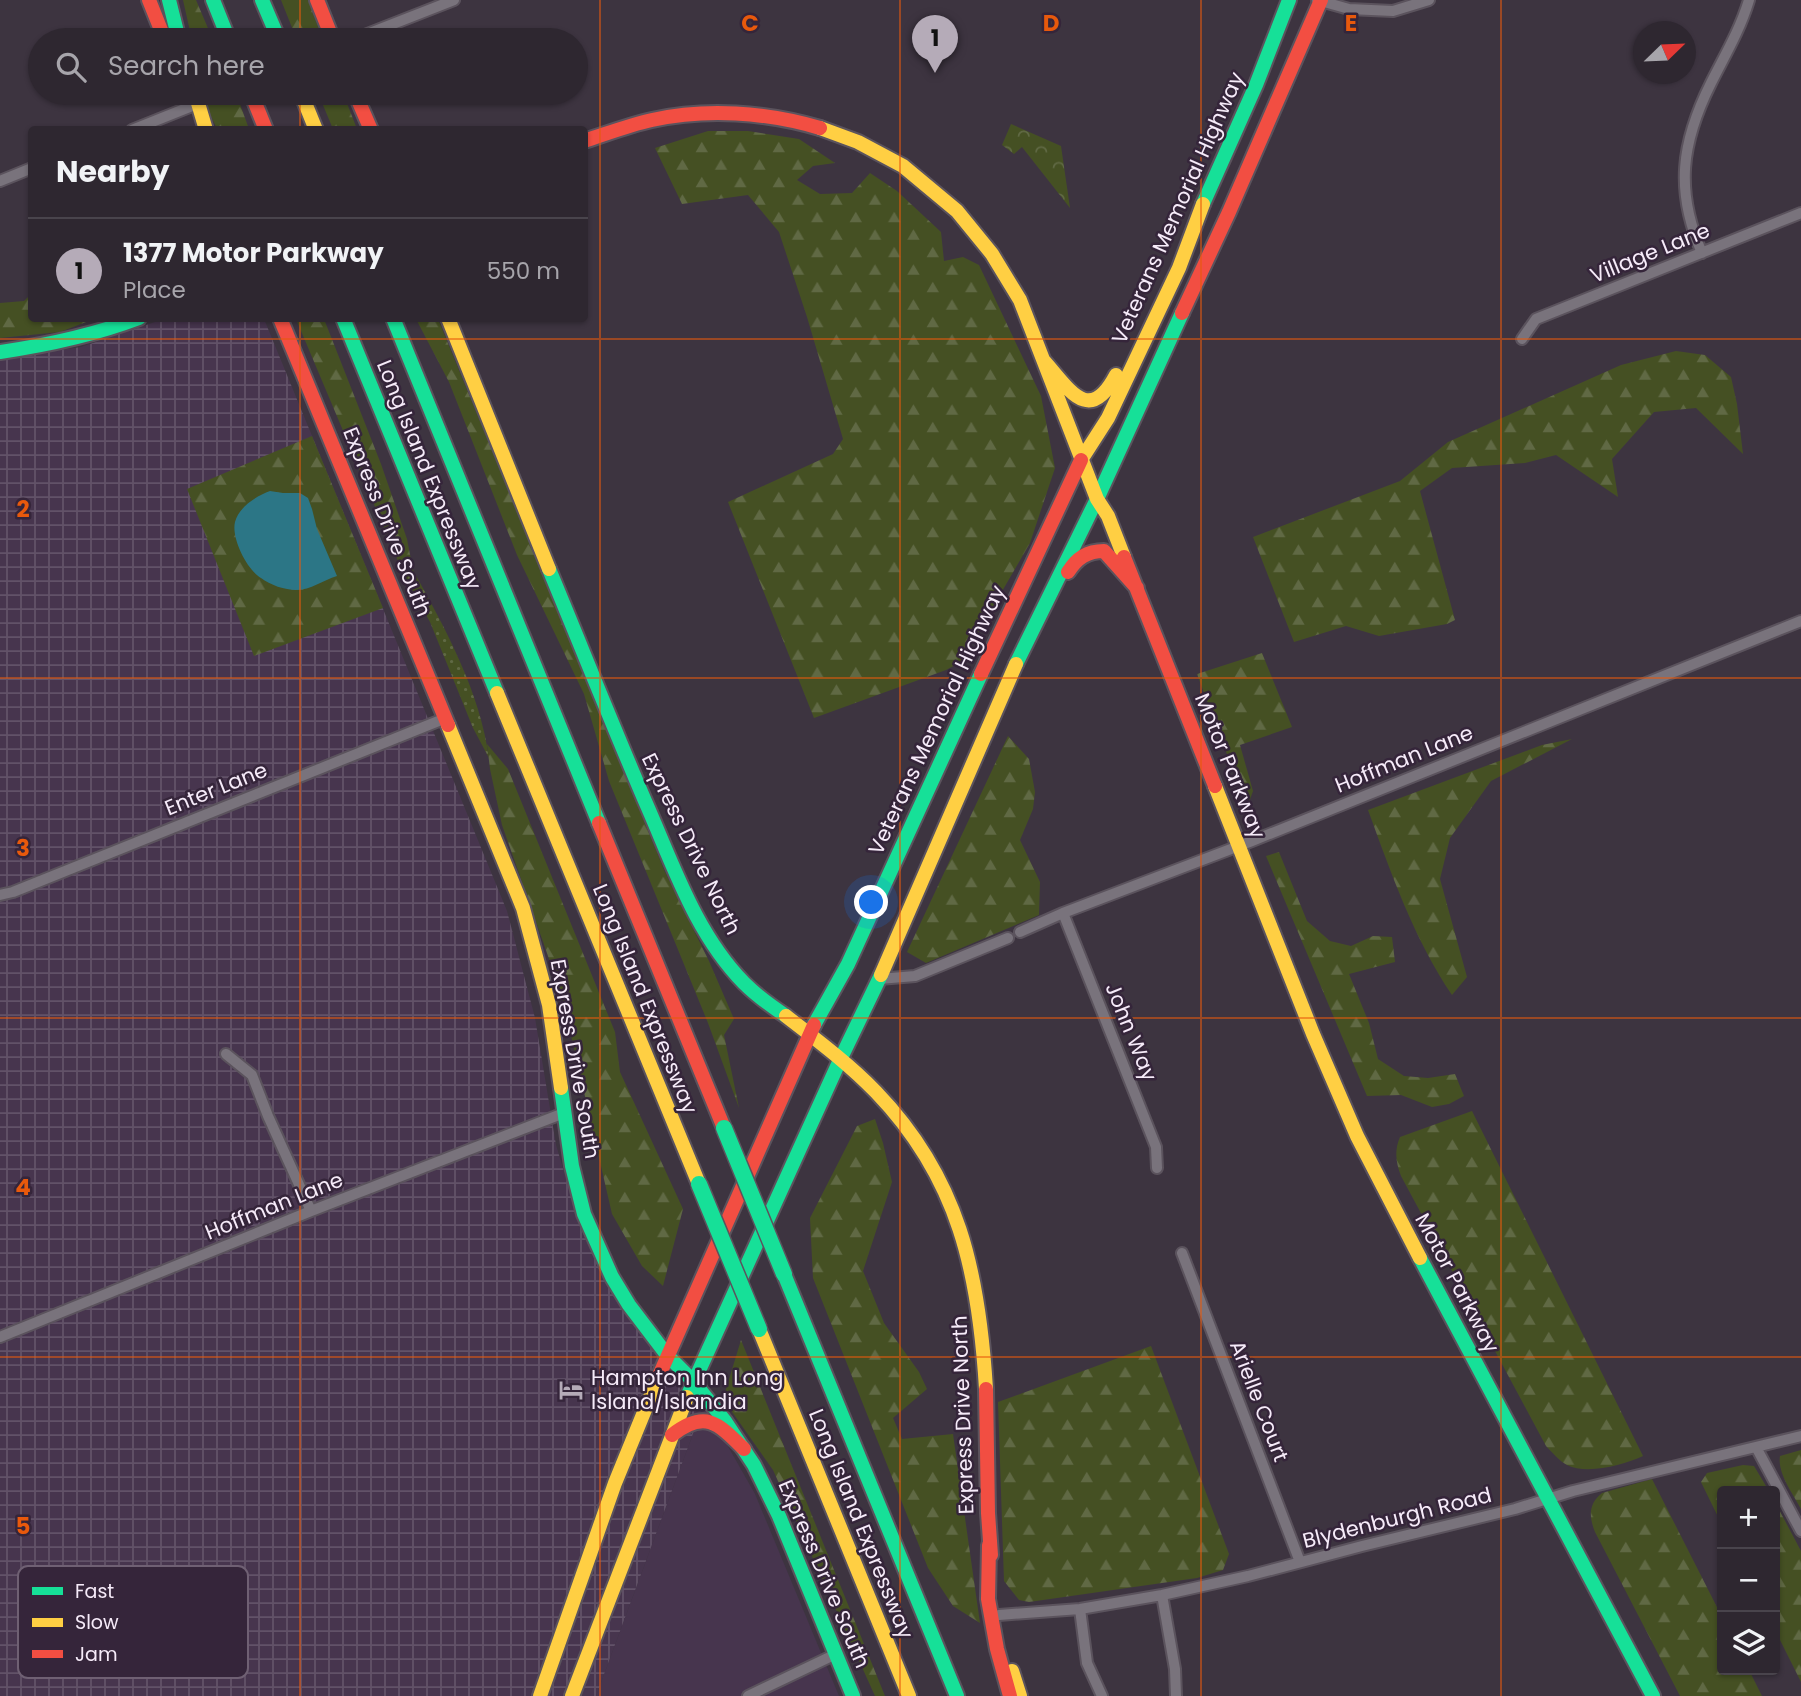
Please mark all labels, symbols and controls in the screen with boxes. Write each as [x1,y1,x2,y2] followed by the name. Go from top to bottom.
[741,7,759,39] text: C
[1043,7,1059,39] text: D
[1345,7,1357,39] text: E
[912,15,958,73] pin: 1
[1633,21,1696,84] north arrow
[28,28,588,105] search box
[52,48,90,86] icon: search
[108,48,265,84] text: Search here
[1104,67,1251,348] street label: Veterans Memorial Highway
[56,150,170,193] text: Nearby
[1586,215,1714,290] street label: Village Lane
[123,235,384,271] text: 1377 Motor Parkway
[75,255,83,287] text: 1
[487,255,560,287] text: 550 m
[123,274,186,306] text: Place
[370,356,489,594] street label: Long Island Expressway
[336,423,439,621] street label: Express Drive South
[16,493,30,525] text: 2
[861,580,1012,859] street label: Veterans Memorial Highway
[1188,689,1273,843] street label: Motor Parkway
[1331,718,1477,799] street label: Hoffman Lane
[635,748,748,939] street label: Express Drive North
[160,755,271,822] street label: Enter Lane
[16,832,30,864] text: 3
[586,880,705,1118] street label: Long Island Expressway
[854,885,888,919] your location
[544,957,607,1161] street label: Express Drive South
[1099,978,1164,1085] street label: John Way
[201,1165,347,1246] street label: Hoffman Lane
[15,1171,31,1203] text: 4
[1408,1208,1507,1358] street label: Motor Parkway
[945,1315,980,1515] street label: Express Drive North
[1223,1336,1296,1466] street label: Arielle Court
[591,1363,784,1416] place label: Hampton Inn Long Island/Islandia
[557,1376,585,1404] hotel icon: Hampton Inn Long Island/Islandia
[802,1405,921,1643] street label: Long Island Expressway
[772,1475,877,1672] street label: Express Drive South
[1299,1480,1494,1555] street label: Blydenburgh Road
[1717,1486,1780,1675] map controls
[1717,1486,1780,1549] button: +
[16,1510,30,1542] text: 5
[1717,1549,1780,1612] button: −
[18,1566,248,1678] legend
[75,1578,114,1605] text: Fast
[75,1609,119,1636] text: Slow
[1717,1612,1780,1675] button: layers
[75,1641,117,1668] text: Jam

